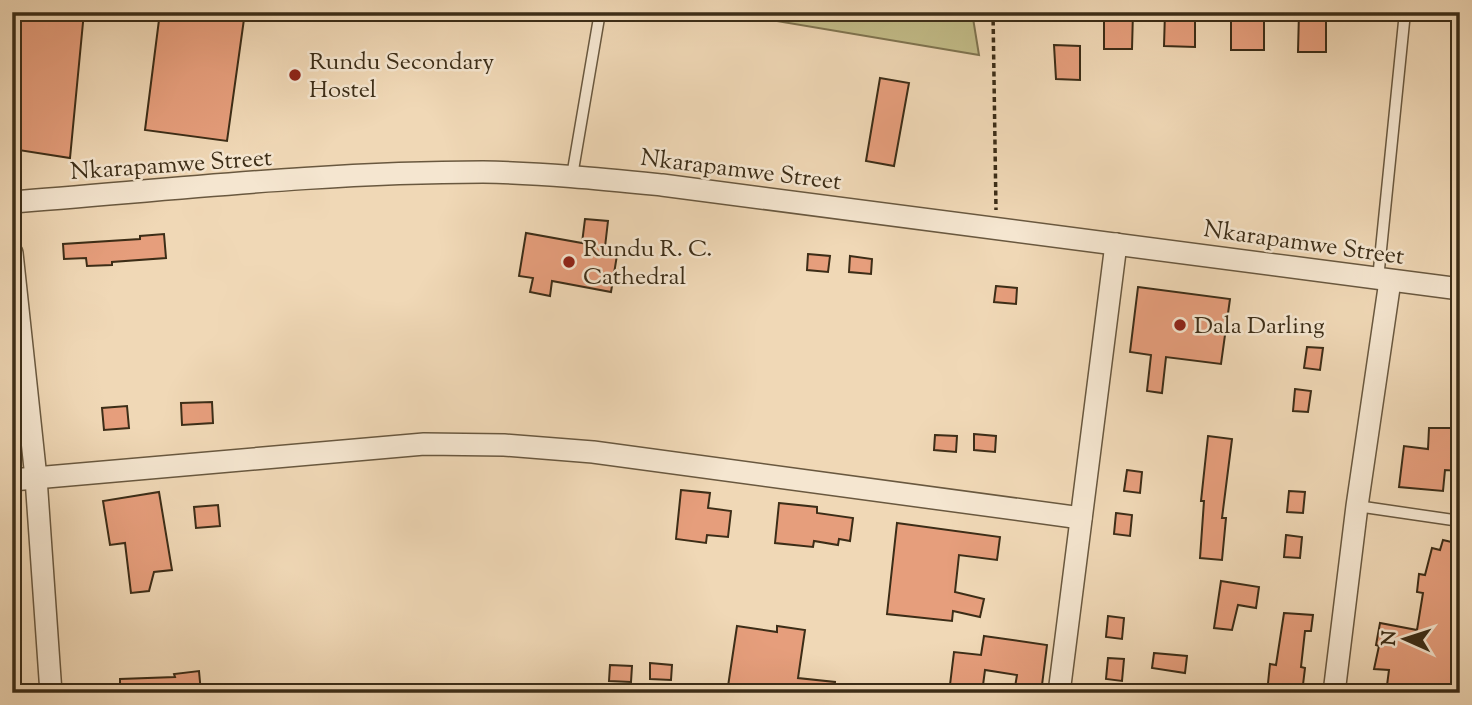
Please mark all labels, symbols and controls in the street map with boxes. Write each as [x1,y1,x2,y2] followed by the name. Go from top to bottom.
[309,46,494,108] place label: Rundu Secondary Hostel
[287,67,303,83] marker: Rundu Secondary Hostel
[69,142,273,190] street label: Nkarapamwe Street
[638,142,843,200] street label: Nkarapamwe Street
[1201,213,1406,275] street label: Nkarapamwe Street
[583,233,712,295] place label: Rundu R. C. Cathedral
[561,254,577,270] marker: Rundu R. C. Cathedral
[1194,310,1325,344] place label: Dala Darling
[1172,317,1188,333] marker: Dala Darling
[1370,604,1440,674] north arrow
[1377,630,1404,647] text: N

